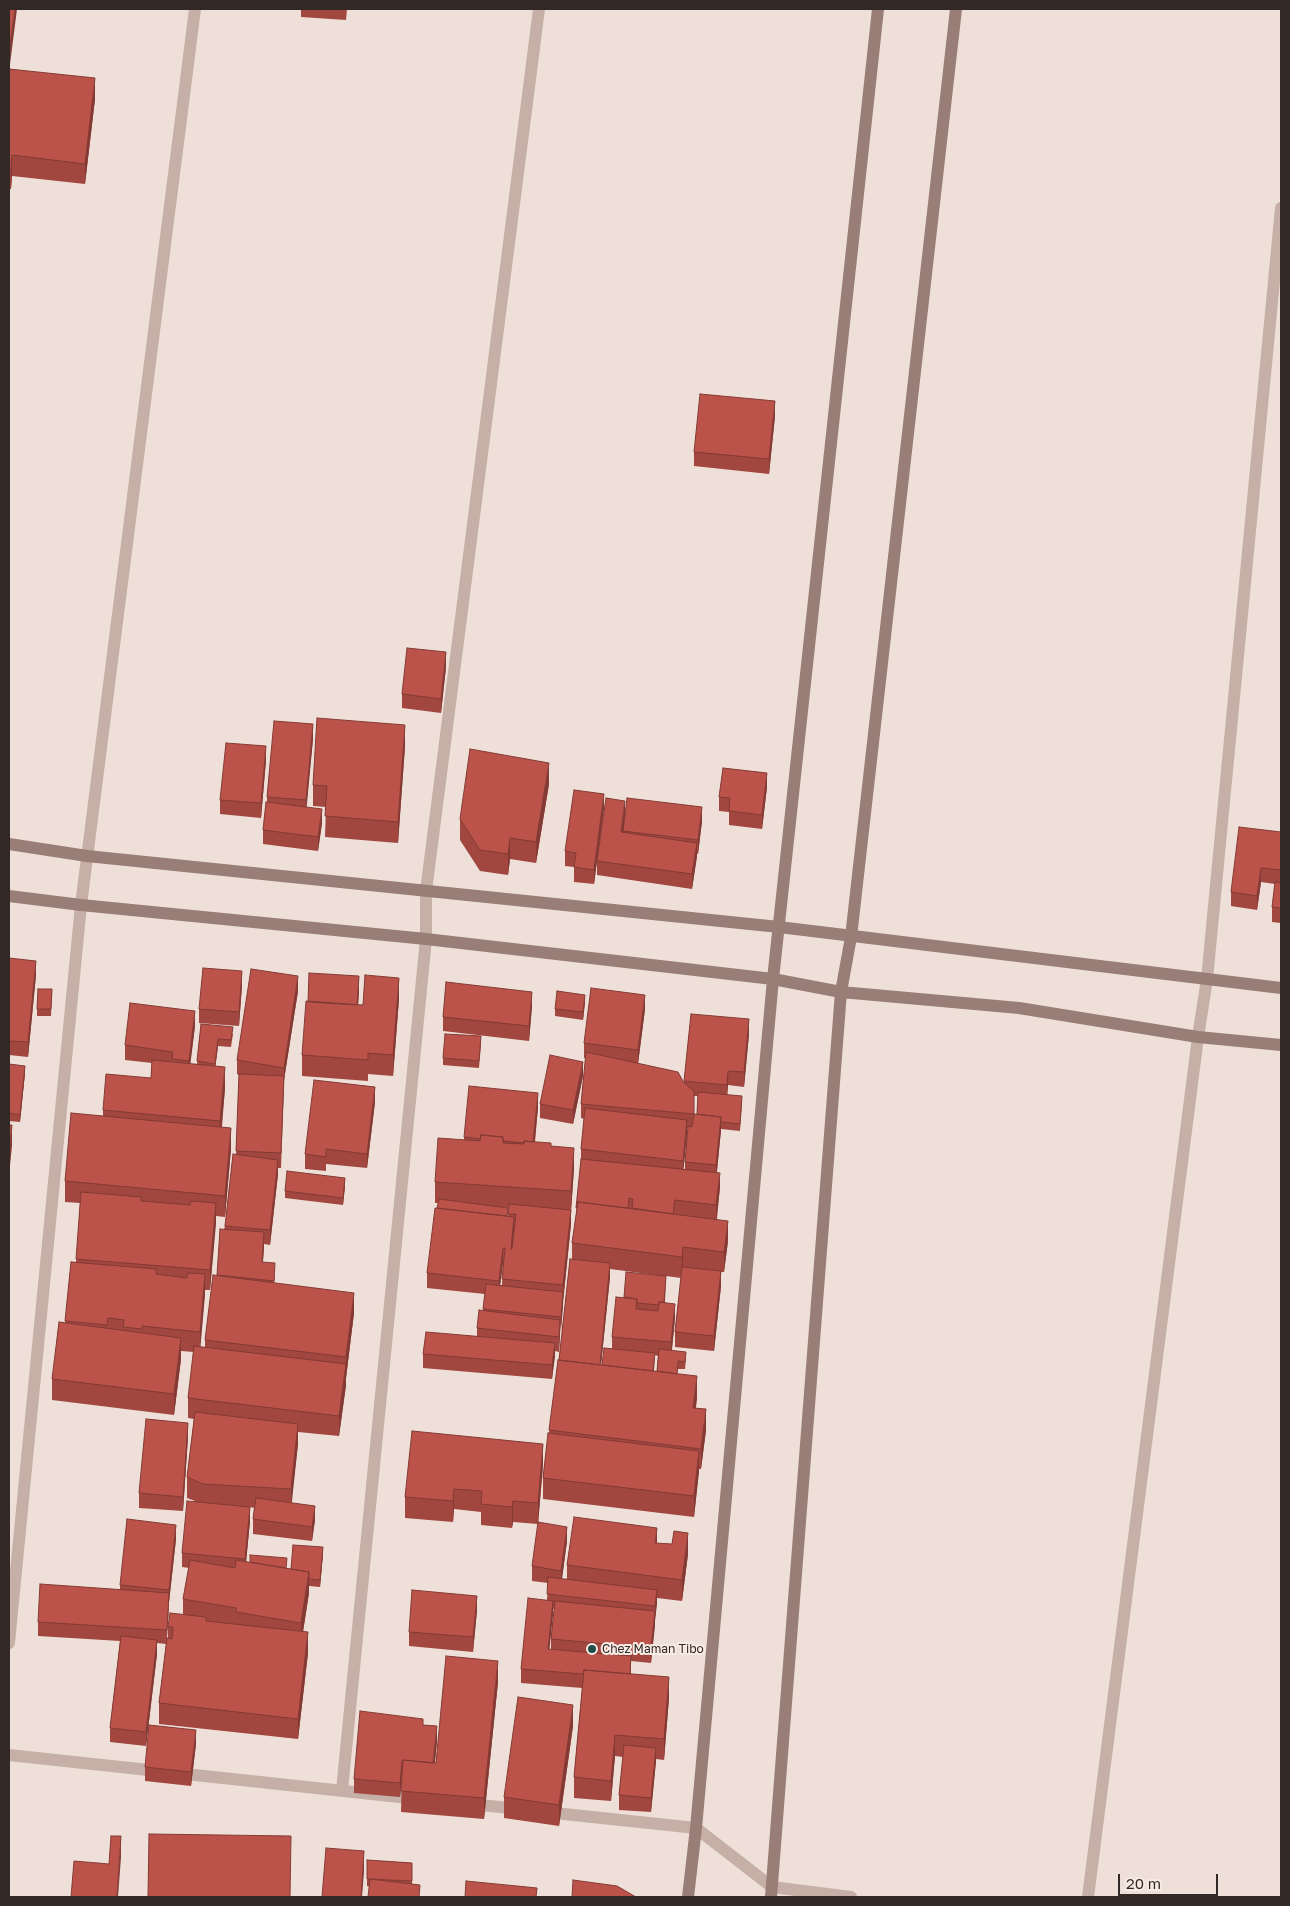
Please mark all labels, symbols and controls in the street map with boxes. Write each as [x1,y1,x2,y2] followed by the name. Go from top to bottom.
[602,1642,704,1656] place label: Chez Maman Tibo
[586,1643,598,1655] marker: Chez Maman Tibo
[1120,1864,1220,1896] scale bar
[1126,1874,1161,1892] text: 20 m

